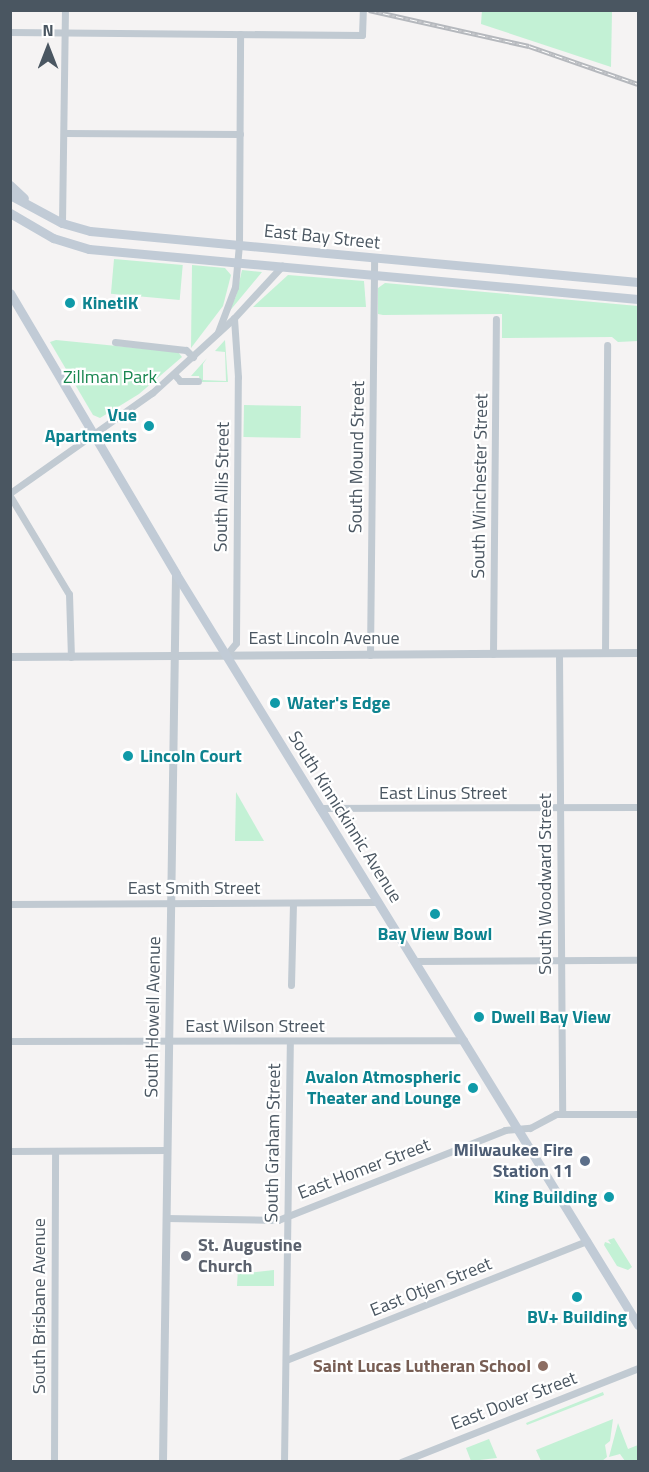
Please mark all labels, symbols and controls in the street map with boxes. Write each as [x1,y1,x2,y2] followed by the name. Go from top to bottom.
[18,18,78,78] north arrow
[42,18,54,42] text: N
[263,220,381,254] street label: East Bay Street
[82,292,138,314] place label: KinetiK
[63,296,77,310] marker: KinetiK
[63,366,157,388] park label: Zillman Park
[345,381,369,533] street label: South Mound Street
[468,393,492,579] street label: South Winchester Street
[45,405,137,448] place label: Vue Apartments
[142,419,156,433] marker: Vue Apartments
[210,422,234,552] street label: South Allis Street
[248,627,400,649] street label: East Lincoln Avenue
[287,692,390,714] place label: Water's Edge
[268,696,282,710] marker: Water's Edge
[283,727,407,907] street label: South Kinnickinnic Avenue
[140,745,242,767] place label: Lincoln Court
[121,749,135,763] marker: Lincoln Court
[379,782,507,804] street label: East Linus Street
[534,793,556,975] street label: South Woodward Street
[128,877,260,899] street label: East Smith Street
[428,907,442,921] marker: Bay View Bowl
[378,923,492,945] place label: Bay View Bowl
[141,936,165,1098] street label: South Howell Avenue
[491,1006,611,1028] place label: Dwell Bay View
[472,1010,486,1024] marker: Dwell Bay View
[185,1015,325,1037] street label: East Wilson Street
[261,1063,285,1223] street label: South Graham Street
[305,1067,461,1110] place label: Avalon Atmospheric Theater and Lounge
[466,1081,480,1095] marker: Avalon Atmospheric Theater and Lounge
[295,1134,433,1204] street label: East Homer Street
[453,1140,573,1182] place label: Milwaukee Fire Station 11
[578,1154,592,1168] marker: Milwaukee Fire Station 11
[494,1186,597,1208] place label: King Building
[602,1190,616,1204] marker: King Building
[28,1218,50,1394] street label: South Brisbane Avenue
[198,1235,302,1278] place label: St. Augustine Church
[179,1249,193,1263] marker: St. Augustine Church
[367,1253,495,1321] street label: East Otjen Street
[570,1290,584,1304] marker: BV+ Building
[527,1306,627,1328] place label: BV+ Building
[313,1355,531,1377] place label: Saint Lucas Lutheran School
[536,1359,550,1373] marker: Saint Lucas Lutheran School
[448,1367,580,1435] street label: East Dover Street

